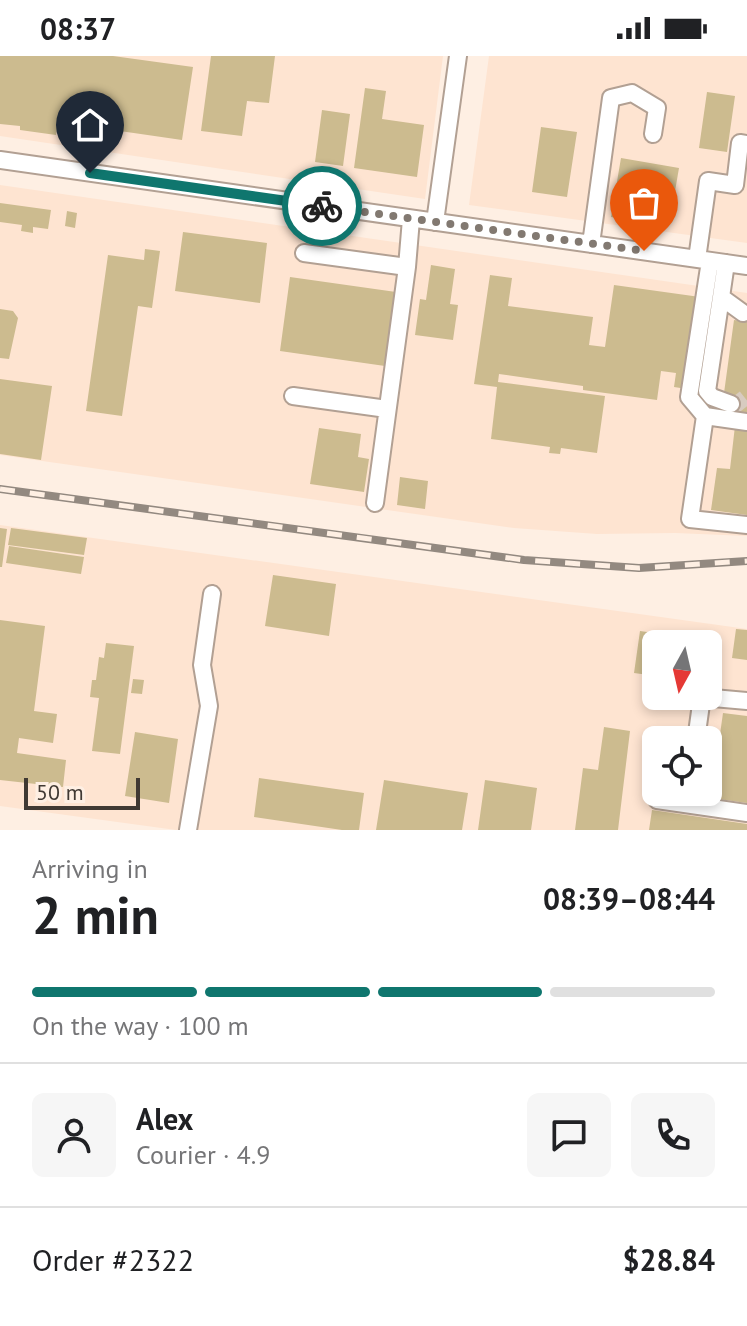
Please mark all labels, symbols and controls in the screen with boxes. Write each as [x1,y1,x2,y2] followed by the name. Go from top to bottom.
[40,9,116,48] text: 08:37
[56,91,124,173] pin
[68,103,112,147] icon: home
[282,166,362,246] courier
[610,169,678,251] pin
[622,181,666,225] icon: bag
[300,184,344,228] icon: bike
[642,630,722,710] north arrow
[642,630,722,806] map controls
[642,726,722,806] button: locate
[24,774,140,810] scale bar
[36,778,84,806] text: 50 m
[32,852,148,885] text: Arriving in
[543,879,715,918] text: 08:39–08:44
[32,881,159,948] text: 2 min
[32,1009,249,1042] text: On the way · 100 m
[32,1093,116,1177] button: person
[527,1093,611,1177] button: chat
[631,1093,715,1177] button: phone
[136,1099,193,1138] text: Alex
[136,1138,270,1171] text: Courier · 4.9
[32,1240,194,1279] text: Order #2322
[623,1240,715,1279] text: $28.84

